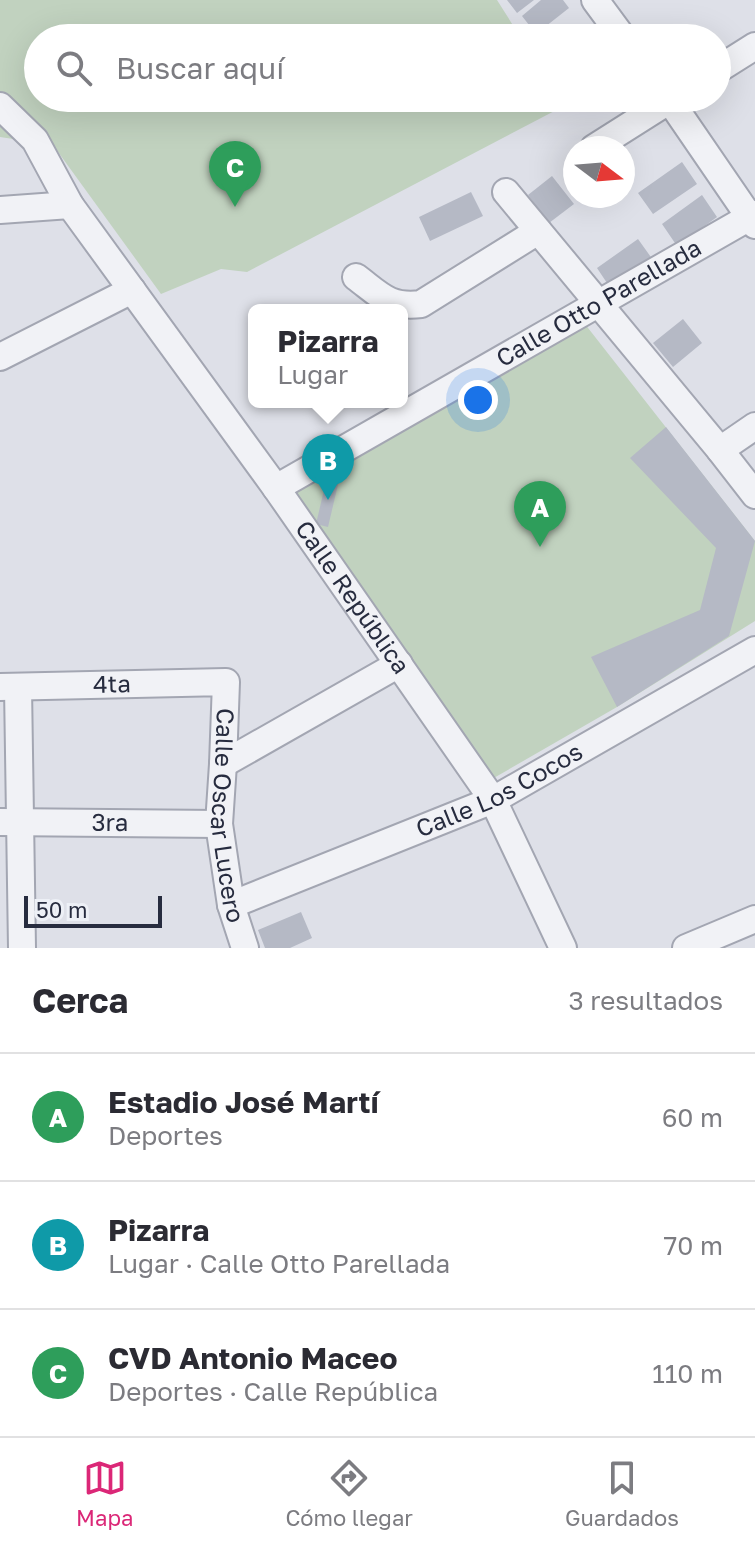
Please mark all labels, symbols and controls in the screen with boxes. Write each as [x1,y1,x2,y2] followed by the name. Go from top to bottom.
[24,24,731,112] search box
[52,46,96,90] icon: search
[116,50,284,86] text: Buscar aquí
[563,136,635,208] north arrow
[209,141,261,207] pin: C
[490,232,706,372] street label: Calle Otto Parellada
[248,304,408,408] popup
[277,323,379,359] text: Pizarra
[277,359,348,390] text: Lugar
[458,380,498,420] your location
[302,434,354,500] pin: B
[514,481,566,547] pin: A
[290,515,417,679] street label: Calle República
[93,668,131,698] street label: 4ta
[206,708,252,926] street label: Calle Oscar Lucero
[411,736,587,842] street label: Calle Los Cocos
[92,807,129,836] street label: 3ra
[24,892,162,928] scale bar
[36,896,87,923] text: 50 m
[32,980,128,1020] text: Cerca
[569,985,723,1016] text: 3 resultados
[108,1084,379,1120] text: Estadio José Martí
[49,1102,67,1133] text: A
[662,1102,723,1133] text: 60 m
[108,1120,223,1151] text: Deportes
[108,1212,209,1248] text: Pizarra
[49,1230,67,1261] text: B
[664,1230,723,1261] text: 70 m
[108,1248,450,1279] text: Lugar · Calle Otto Parellada
[108,1340,397,1376] text: CVD Antonio Maceo
[49,1358,67,1389] text: C
[652,1358,723,1389] text: 110 m
[108,1376,438,1407] text: Deportes · Calle República
[76,1456,133,1531] tab: Mapa
[285,1456,413,1531] tab: Cómo llegar
[565,1456,679,1531] tab: Guardados

